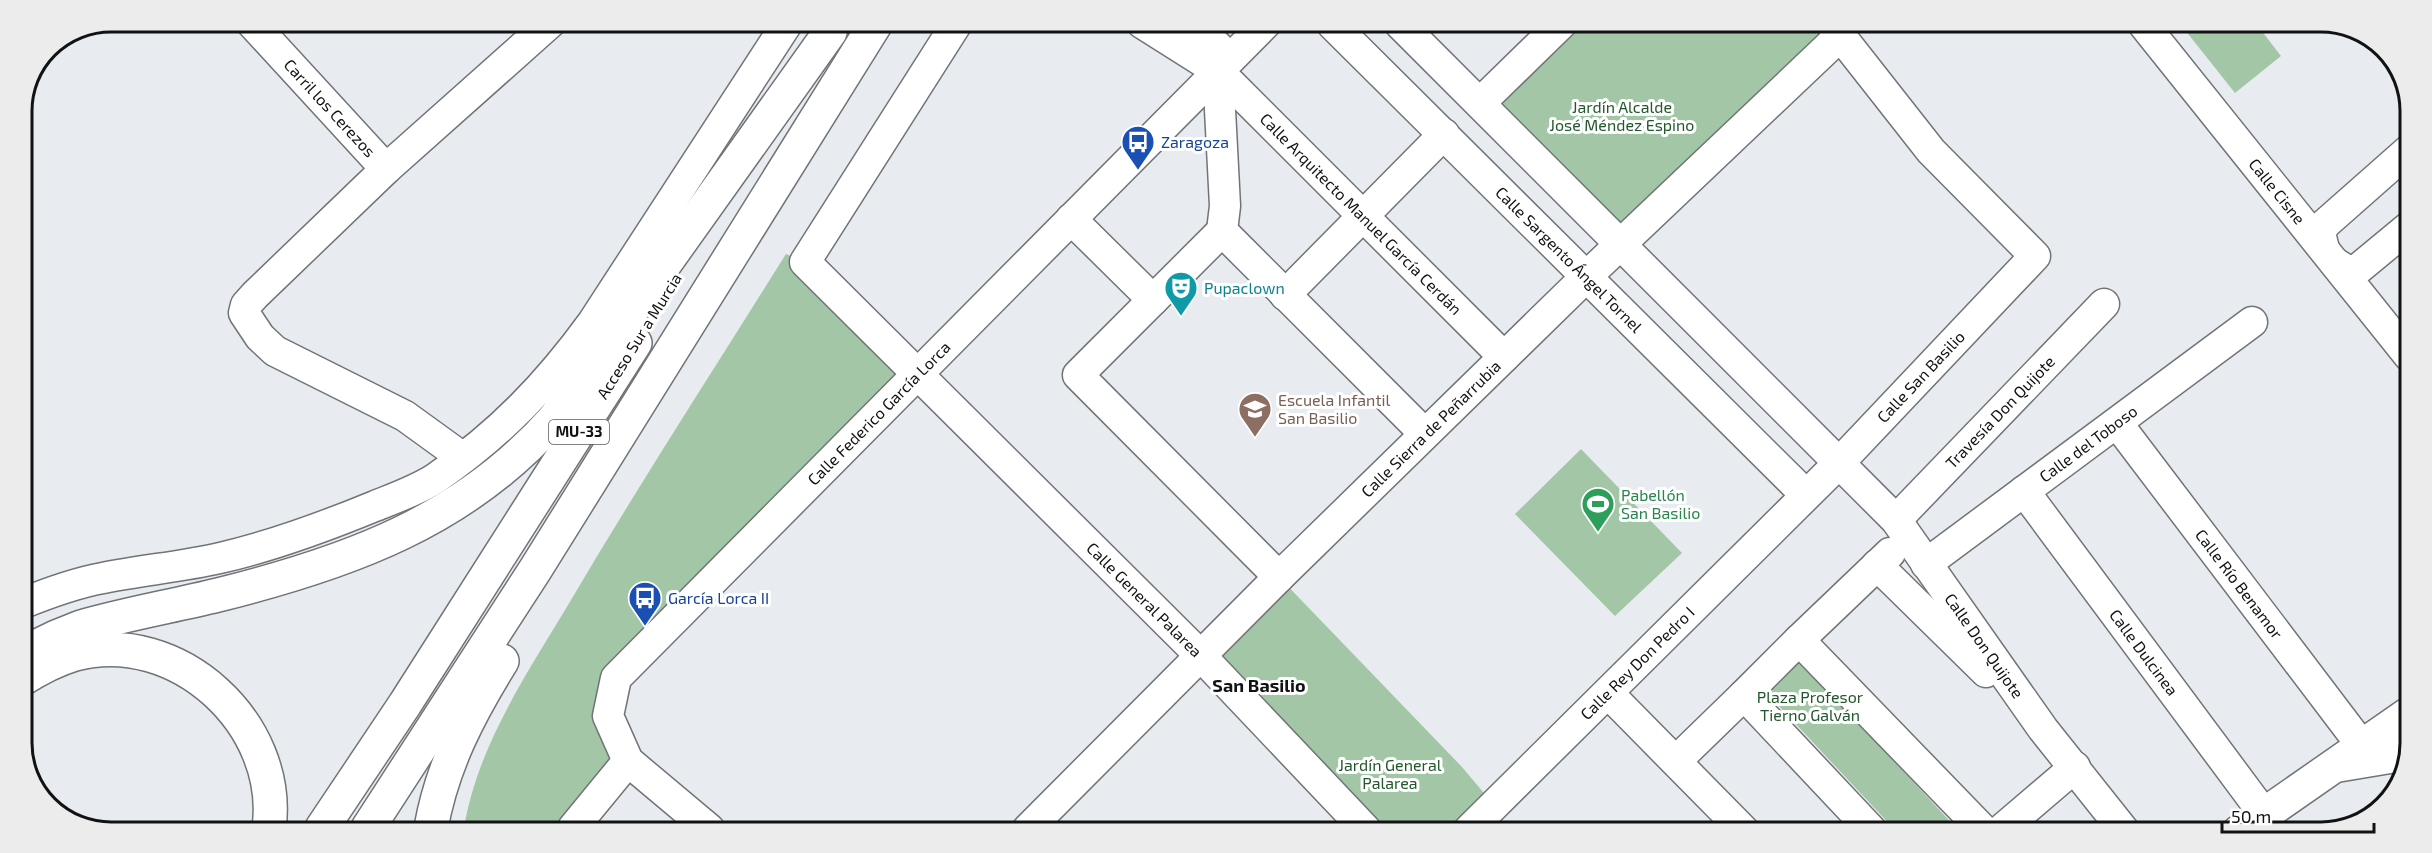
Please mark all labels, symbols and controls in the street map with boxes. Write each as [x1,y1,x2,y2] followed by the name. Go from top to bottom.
[281,55,380,160] street label: Carril los Cerezos
[1550,97,1694,134] park label: Jardín Alcalde José Méndez Espino
[1257,109,1466,318] street label: Calle Arquitecto Manuel García Cerdán
[1120,124,1156,171] bus stop icon: Zaragoza
[1161,132,1229,151] place label: Zaragoza
[2245,154,2310,228] street label: Calle Cisne
[1492,182,1647,336] street label: Calle Sargento Ángel Tornel
[592,269,685,402] street label: Acceso Sur a Murcia
[1163,270,1199,317] theatre icon: Pupaclown
[1204,278,1285,297] place label: Pupaclown
[1873,327,1968,426] street label: Calle San Basilio
[803,337,954,489] street label: Calle Federico García Lorca
[1941,351,2058,472] street label: Travesía Don Quijote
[1357,356,1504,501] street label: Calle Sierra de Peñarrubia
[1278,390,1390,427] place label: Escuela Infantil San Basilio
[1237,391,1273,438] school or university icon: Escuela Infantil San Basilio
[2035,401,2141,486] street label: Calle del Toboso
[549,420,609,444] road number: MU-33
[1621,485,1700,522] place label: Pabellón San Basilio
[1580,486,1616,533] sports icon: Pabellón San Basilio
[2192,525,2287,643] street label: Calle Río Benamor
[1083,538,1206,661] street label: Calle General Palarea
[627,580,663,627] bus stop icon: García Lorca II
[668,588,769,607] place label: García Lorca II
[1941,589,2028,701] street label: Calle Don Quijote
[1576,602,1698,723] street label: Calle Rey Don Pedro I
[2106,605,2183,699] street label: Calle Dulcinea
[1212,674,1306,696] district label: San Basilio
[1757,687,1864,724] park label: Plaza Profesor Tierno Galván
[1339,755,1442,792] park label: Jardín General Palarea
[2222,796,2374,834] scale bar
[2231,805,2271,827] text: 50 m

